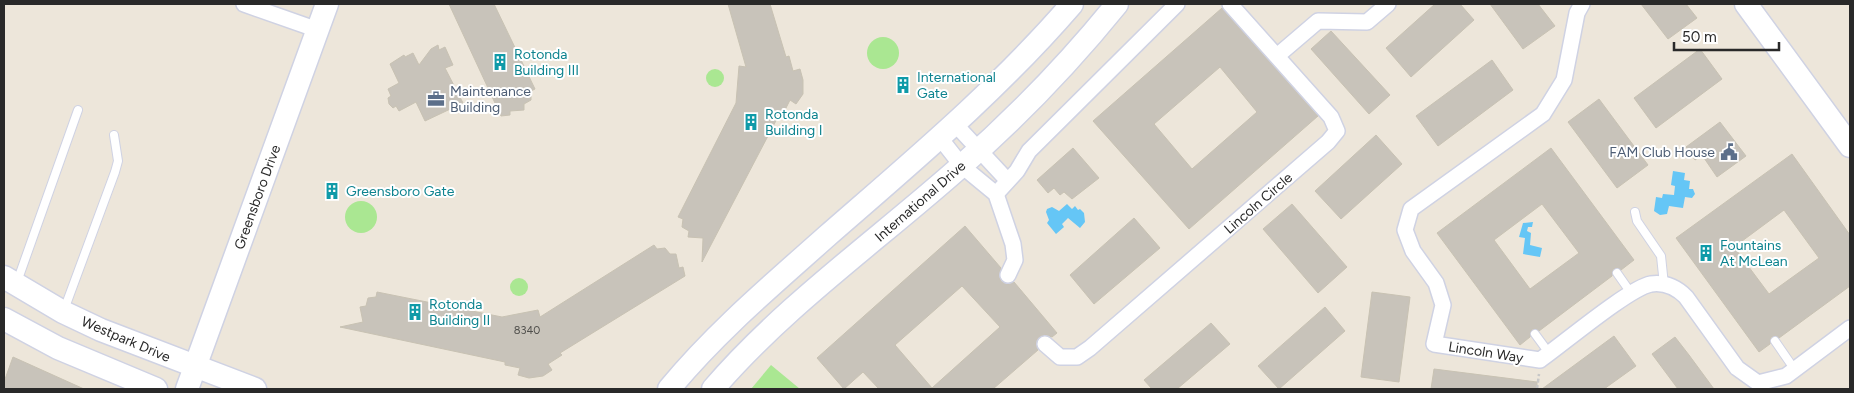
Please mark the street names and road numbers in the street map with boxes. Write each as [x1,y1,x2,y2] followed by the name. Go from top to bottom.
[231,142,284,252] street label: Greensboro Drive
[871,157,969,245] street label: International Drive
[1221,169,1296,238] street label: Lincoln Circle
[79,313,173,366] street label: Westpark Drive
[1447,338,1525,367] street label: Lincoln Way

